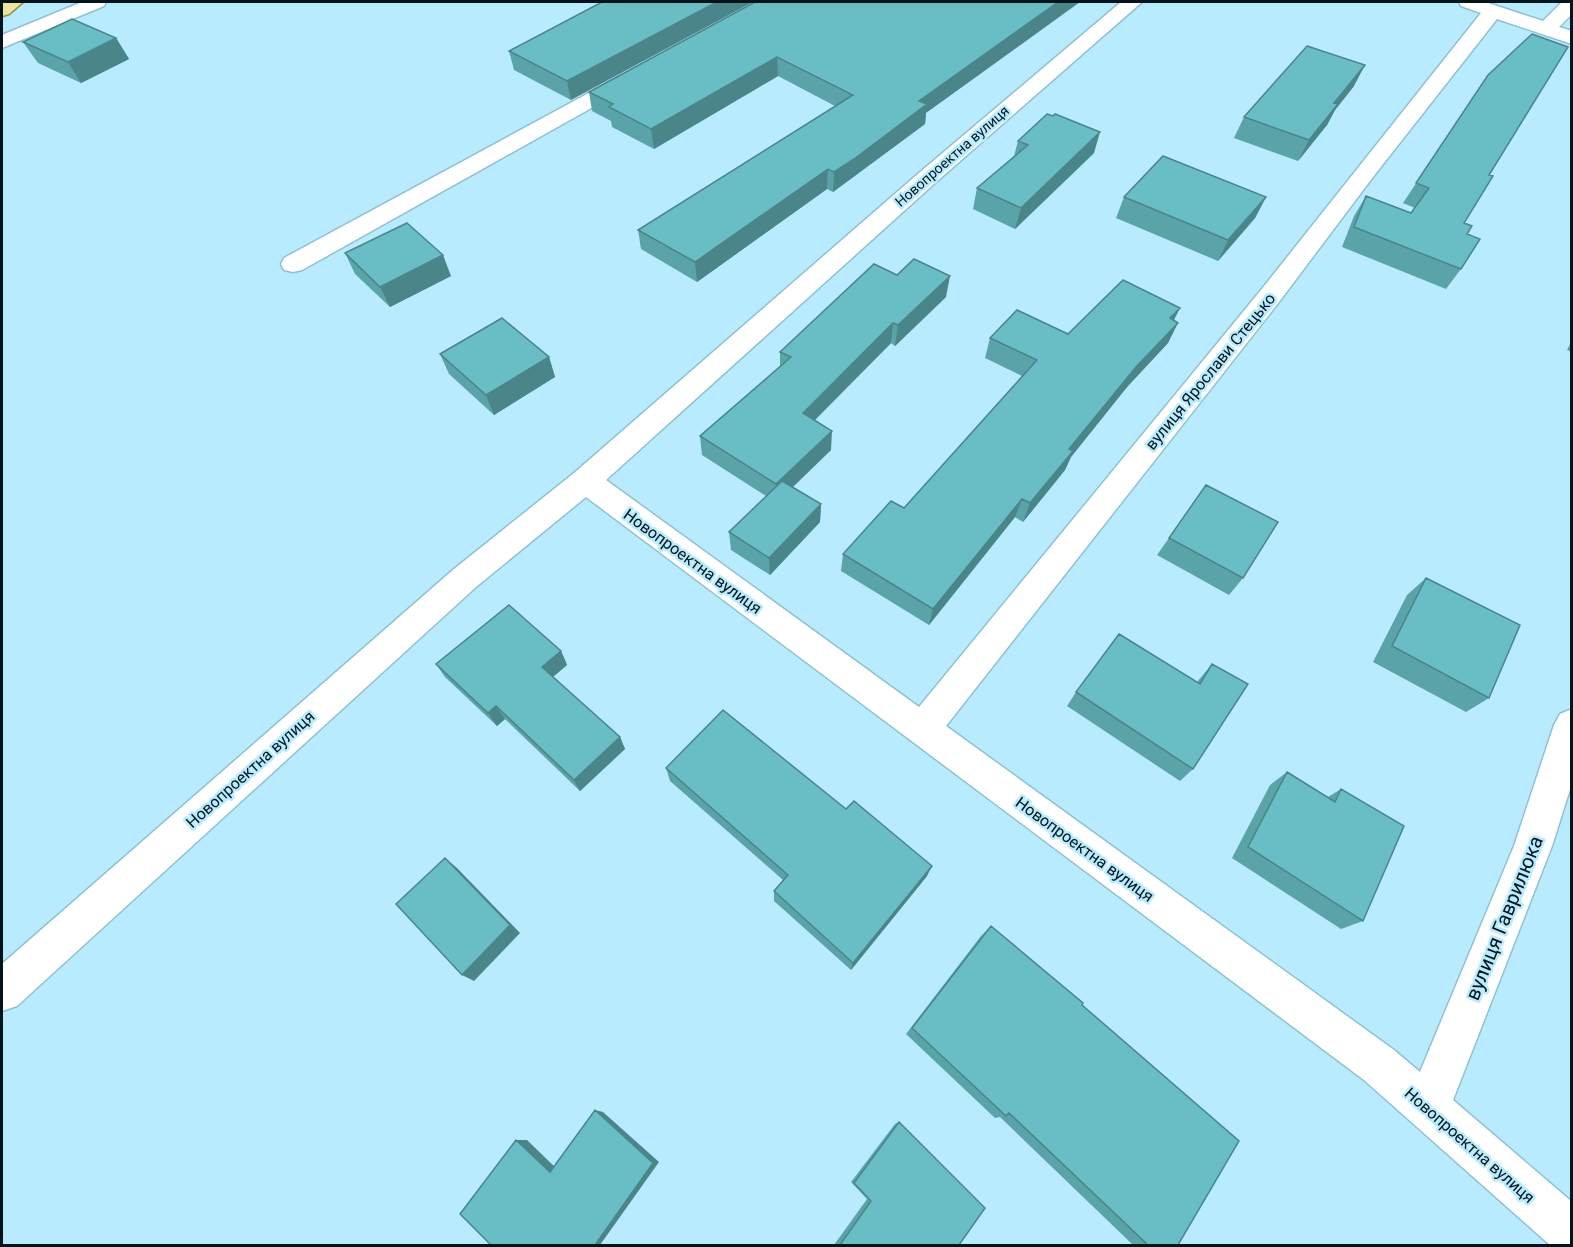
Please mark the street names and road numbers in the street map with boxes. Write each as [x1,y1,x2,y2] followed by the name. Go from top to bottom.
[892,102,1012,210] street label: Новопроектна вулиця
[1141,289,1279,453] street label: вулиця Ярослави Стецько
[620,505,765,618] street label: Новопроектна вулиця
[182,707,318,832] street label: Новопроектна вулиця
[1012,793,1157,906] street label: Новопроектна вулиця
[1460,832,1548,1004] street label: вулиця Гаврилюка
[1401,1084,1539,1207] street label: Новопроектна вулиця

